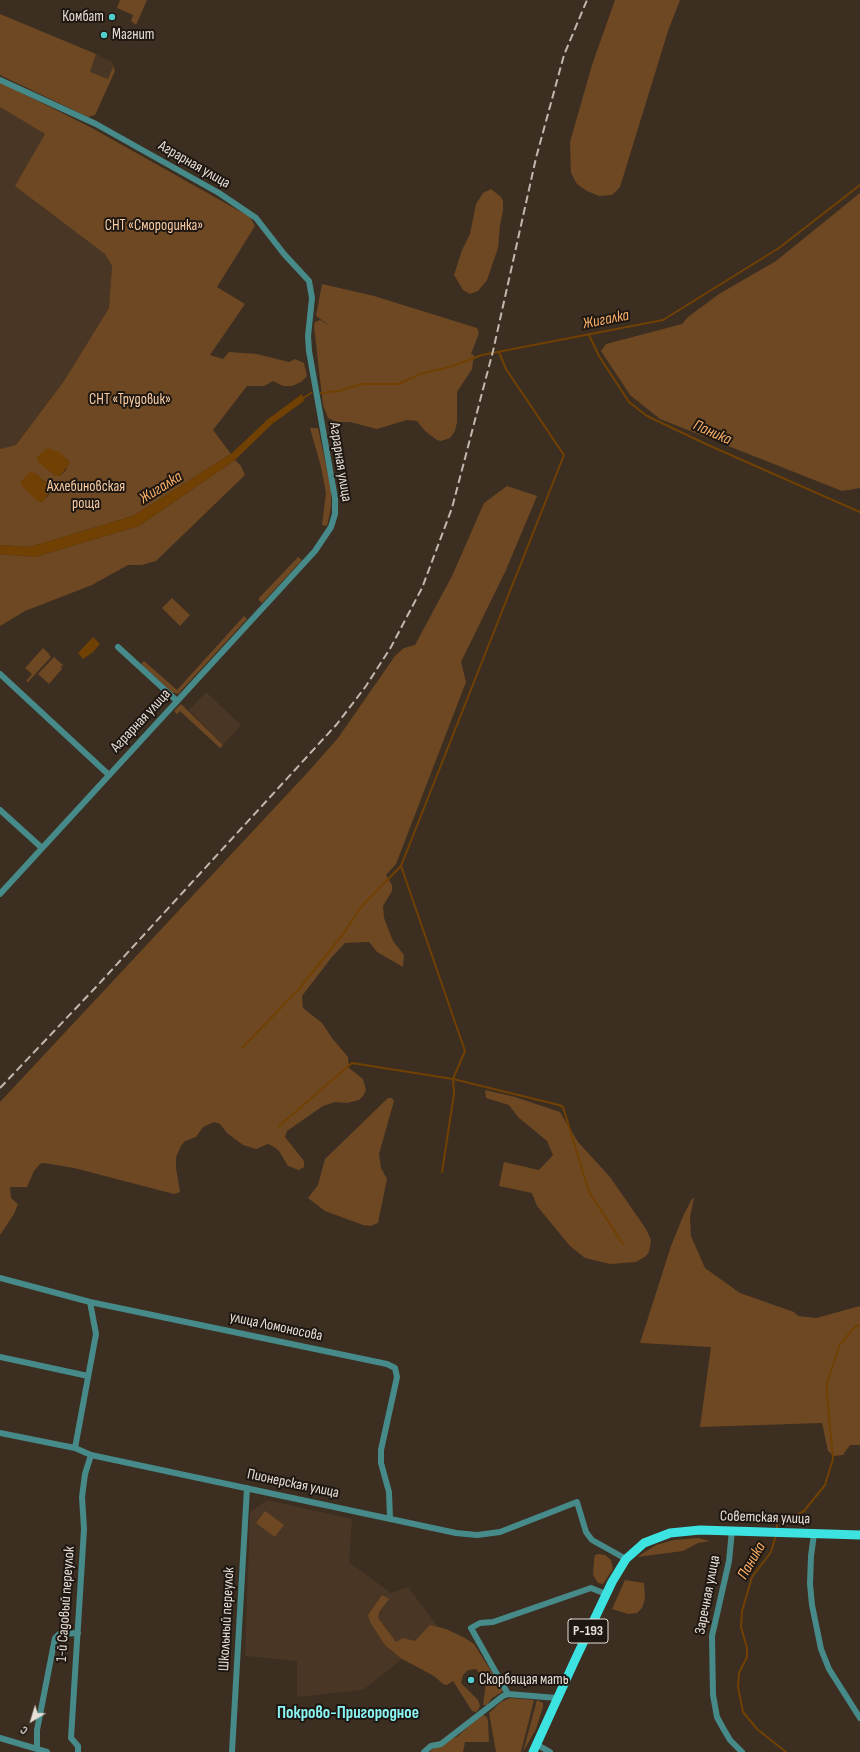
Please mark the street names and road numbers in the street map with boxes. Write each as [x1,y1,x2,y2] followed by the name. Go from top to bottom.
[155,137,233,193] street label: Аграрная улица
[325,421,355,503] street label: Аграрная улица
[107,686,175,756] street label: Аграрная улица
[228,1308,324,1346] street label: улица Ломоносова
[245,1465,341,1503] street label: Пионерская улица
[720,1507,810,1529] street label: Советская улица
[53,1546,79,1662] street label: 1-й Садовый переулок
[692,1554,724,1636] street label: Заречная улица
[215,1567,239,1671] street label: Школьный переулок
[568,1619,608,1643] road number: Р-193

